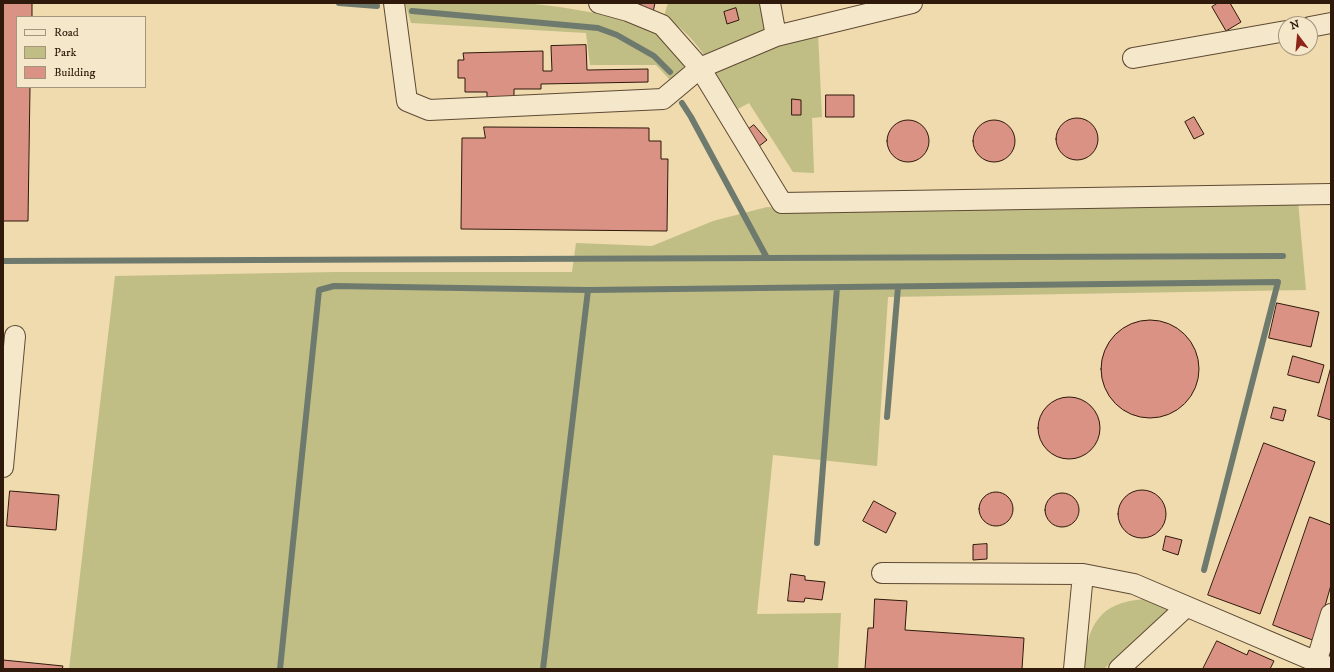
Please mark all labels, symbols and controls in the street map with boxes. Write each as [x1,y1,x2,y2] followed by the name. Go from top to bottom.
[16,16,146,88] legend
[1278,16,1318,56] north arrow
[1289,17,1301,33] text: N
[54,25,79,40] text: Road
[54,45,76,60] text: Park
[54,65,95,80] text: Building

